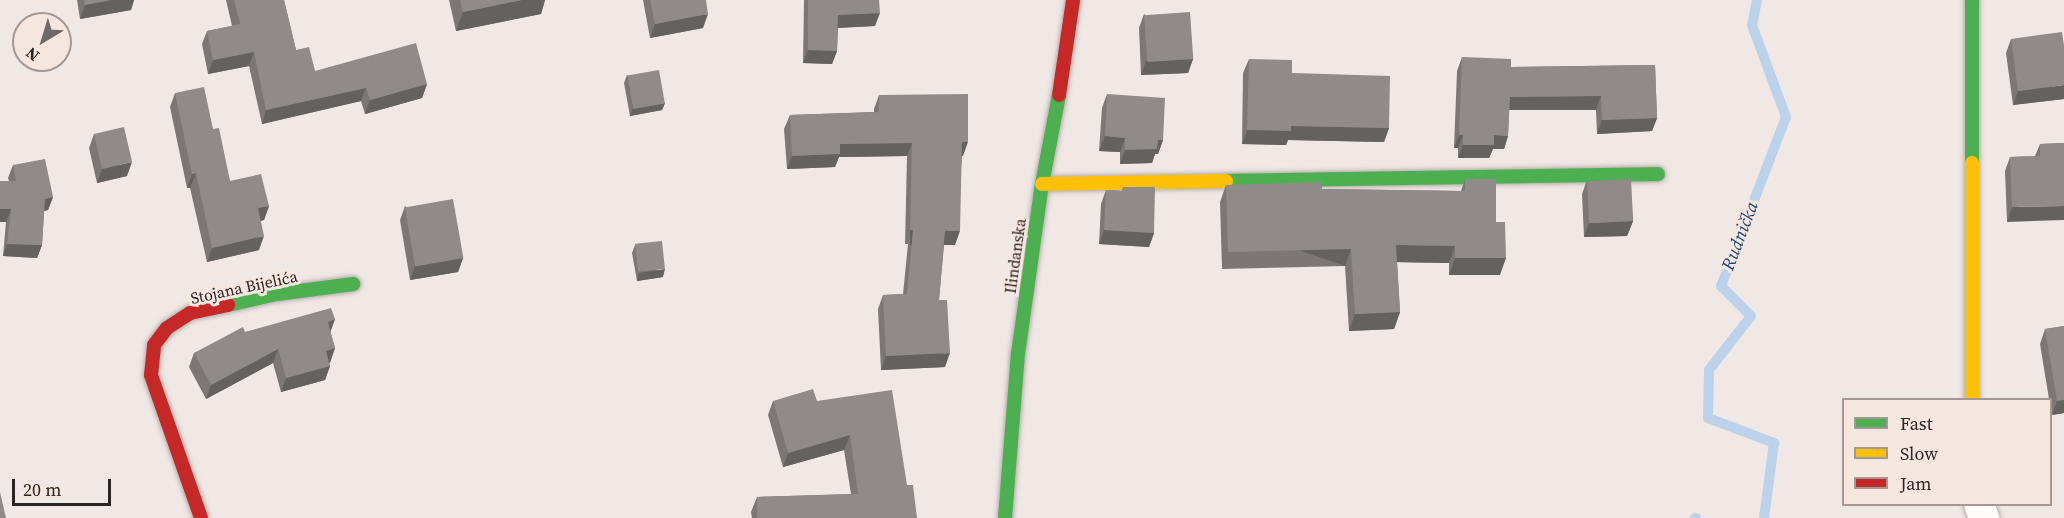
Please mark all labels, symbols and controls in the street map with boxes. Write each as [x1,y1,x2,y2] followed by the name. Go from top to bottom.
[12,12,72,72] north arrow
[21,42,44,67] text: N
[1717,199,1763,273] water label: Rudnička
[1000,217,1030,295] street label: Ilindanska
[189,266,299,308] street label: Stojana Bijelića
[1842,398,2052,506] legend
[1900,411,1933,436] text: Fast
[1900,441,1938,466] text: Slow
[15,467,114,505] scale bar
[1900,471,1932,496] text: Jam
[23,477,61,502] text: 20 m

